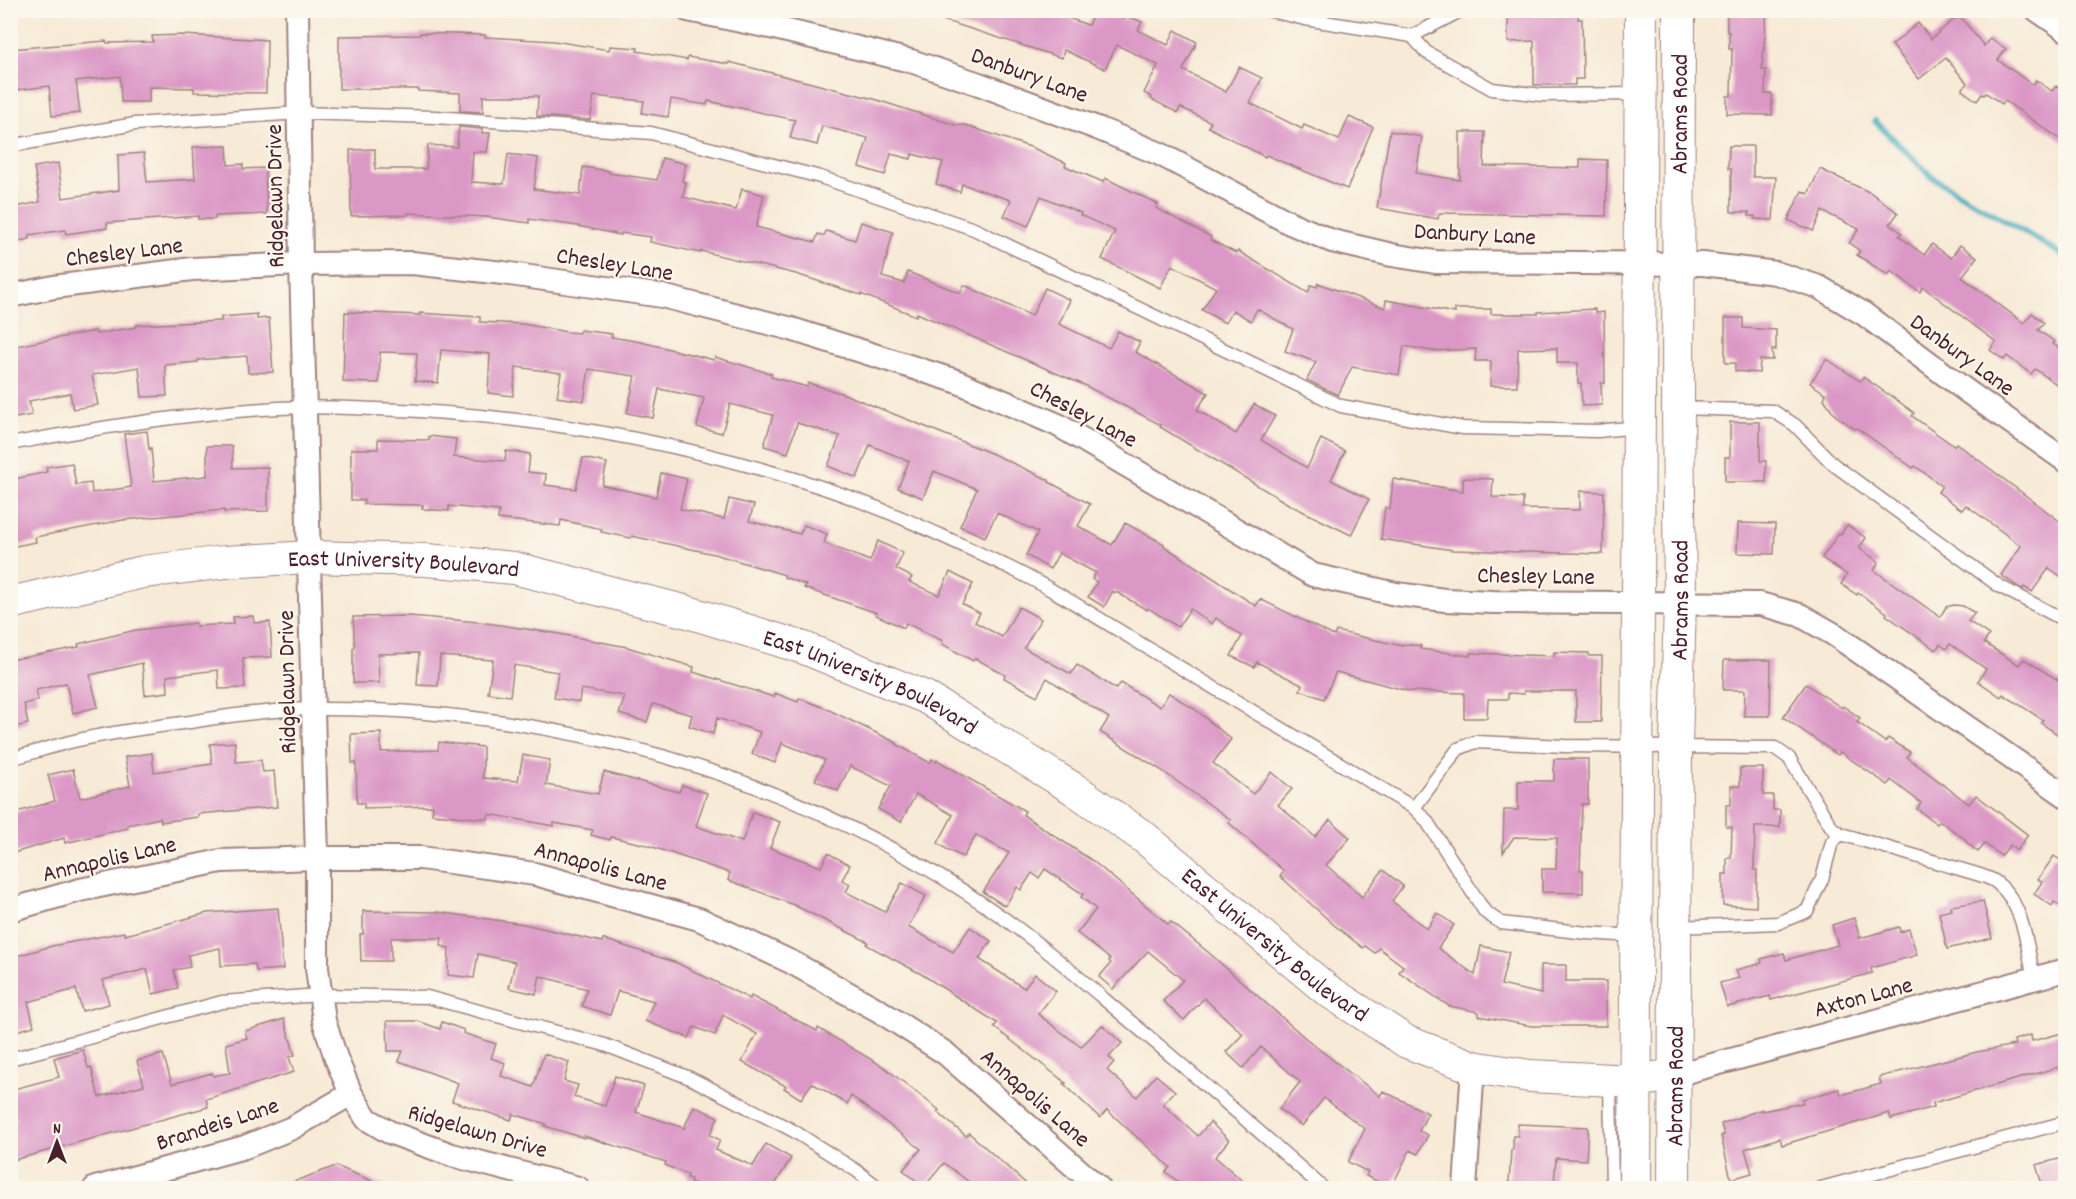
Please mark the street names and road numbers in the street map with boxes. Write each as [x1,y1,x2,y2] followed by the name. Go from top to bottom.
[966,40,1092,114] street label: Danbury Lane
[1665,54,1699,174] street label: Abrams Road
[259,124,295,268] street label: Ridgelawn Drive
[1413,216,1537,256] street label: Danbury Lane
[64,230,185,278] street label: Chesley Lane
[554,240,675,292] street label: Chesley Lane
[1902,307,2021,406] street label: Danbury Lane
[1023,373,1143,458] street label: Chesley Lane
[1664,539,1700,661] street label: Abrams Road
[287,543,521,588] street label: East University Boulevard
[1477,560,1595,596] street label: Chesley Lane
[271,610,307,754] street label: Ridgelawn Drive
[758,622,983,745] street label: East University Boulevard
[39,829,180,893] street label: Annapolis Lane
[530,834,671,902] street label: Annapolis Lane
[1172,861,1374,1033] street label: East University Boulevard
[1811,969,1917,1028] street label: Axton Lane
[1660,1026,1695,1146] street label: Abrams Road
[971,1042,1097,1157] street label: Annapolis Lane
[152,1090,284,1162] street label: Brandeis Lane
[403,1097,551,1169] street label: Ridgelawn Drive

